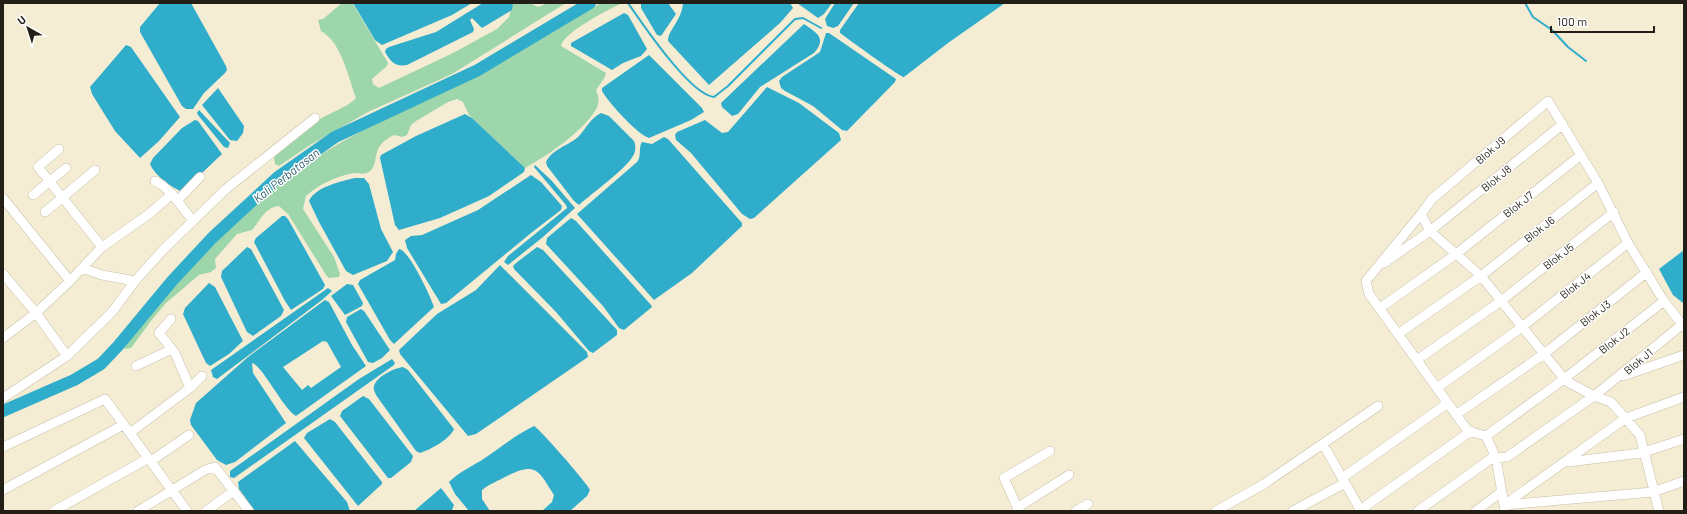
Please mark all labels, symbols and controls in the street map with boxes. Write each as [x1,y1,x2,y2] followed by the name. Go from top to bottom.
[8,8,48,48] north arrow
[1551,8,1654,34] scale bar
[15,13,28,27] text: U
[1557,14,1587,28] text: 100 m
[1472,133,1508,166] street label: Blok J9
[250,145,322,205] water label: Kali Perbatasan
[1478,162,1514,194] street label: Blok J8
[1500,188,1536,220] street label: Blok J7
[1521,213,1557,245] street label: Blok J6
[1540,240,1576,272] street label: Blok J5
[1557,269,1593,301] street label: Blok J4
[1577,297,1613,329] street label: Blok J3
[1596,324,1632,356] street label: Blok J2
[1621,345,1655,377] street label: Blok J1

